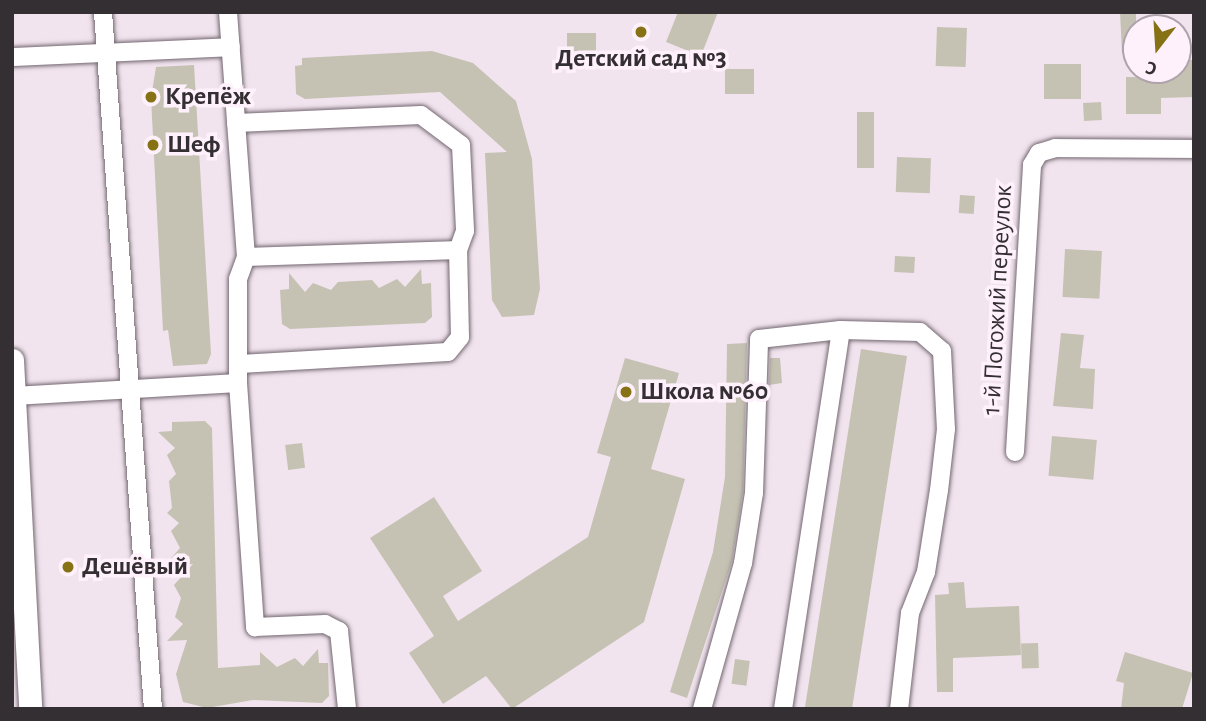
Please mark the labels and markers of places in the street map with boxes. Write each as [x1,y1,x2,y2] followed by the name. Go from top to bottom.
[633,24,649,40] marker: Детский сад №3
[555,43,727,75] place label: Детский сад №3
[165,81,251,113] place label: Крепёж
[143,89,159,105] marker: Крепёж
[167,129,220,161] place label: Шеф
[145,137,161,153] marker: Шеф
[640,376,768,408] place label: Школа №60
[618,384,634,400] marker: Школа №60
[82,551,188,583] place label: Дешёвый
[60,559,76,575] marker: Дешёвый

